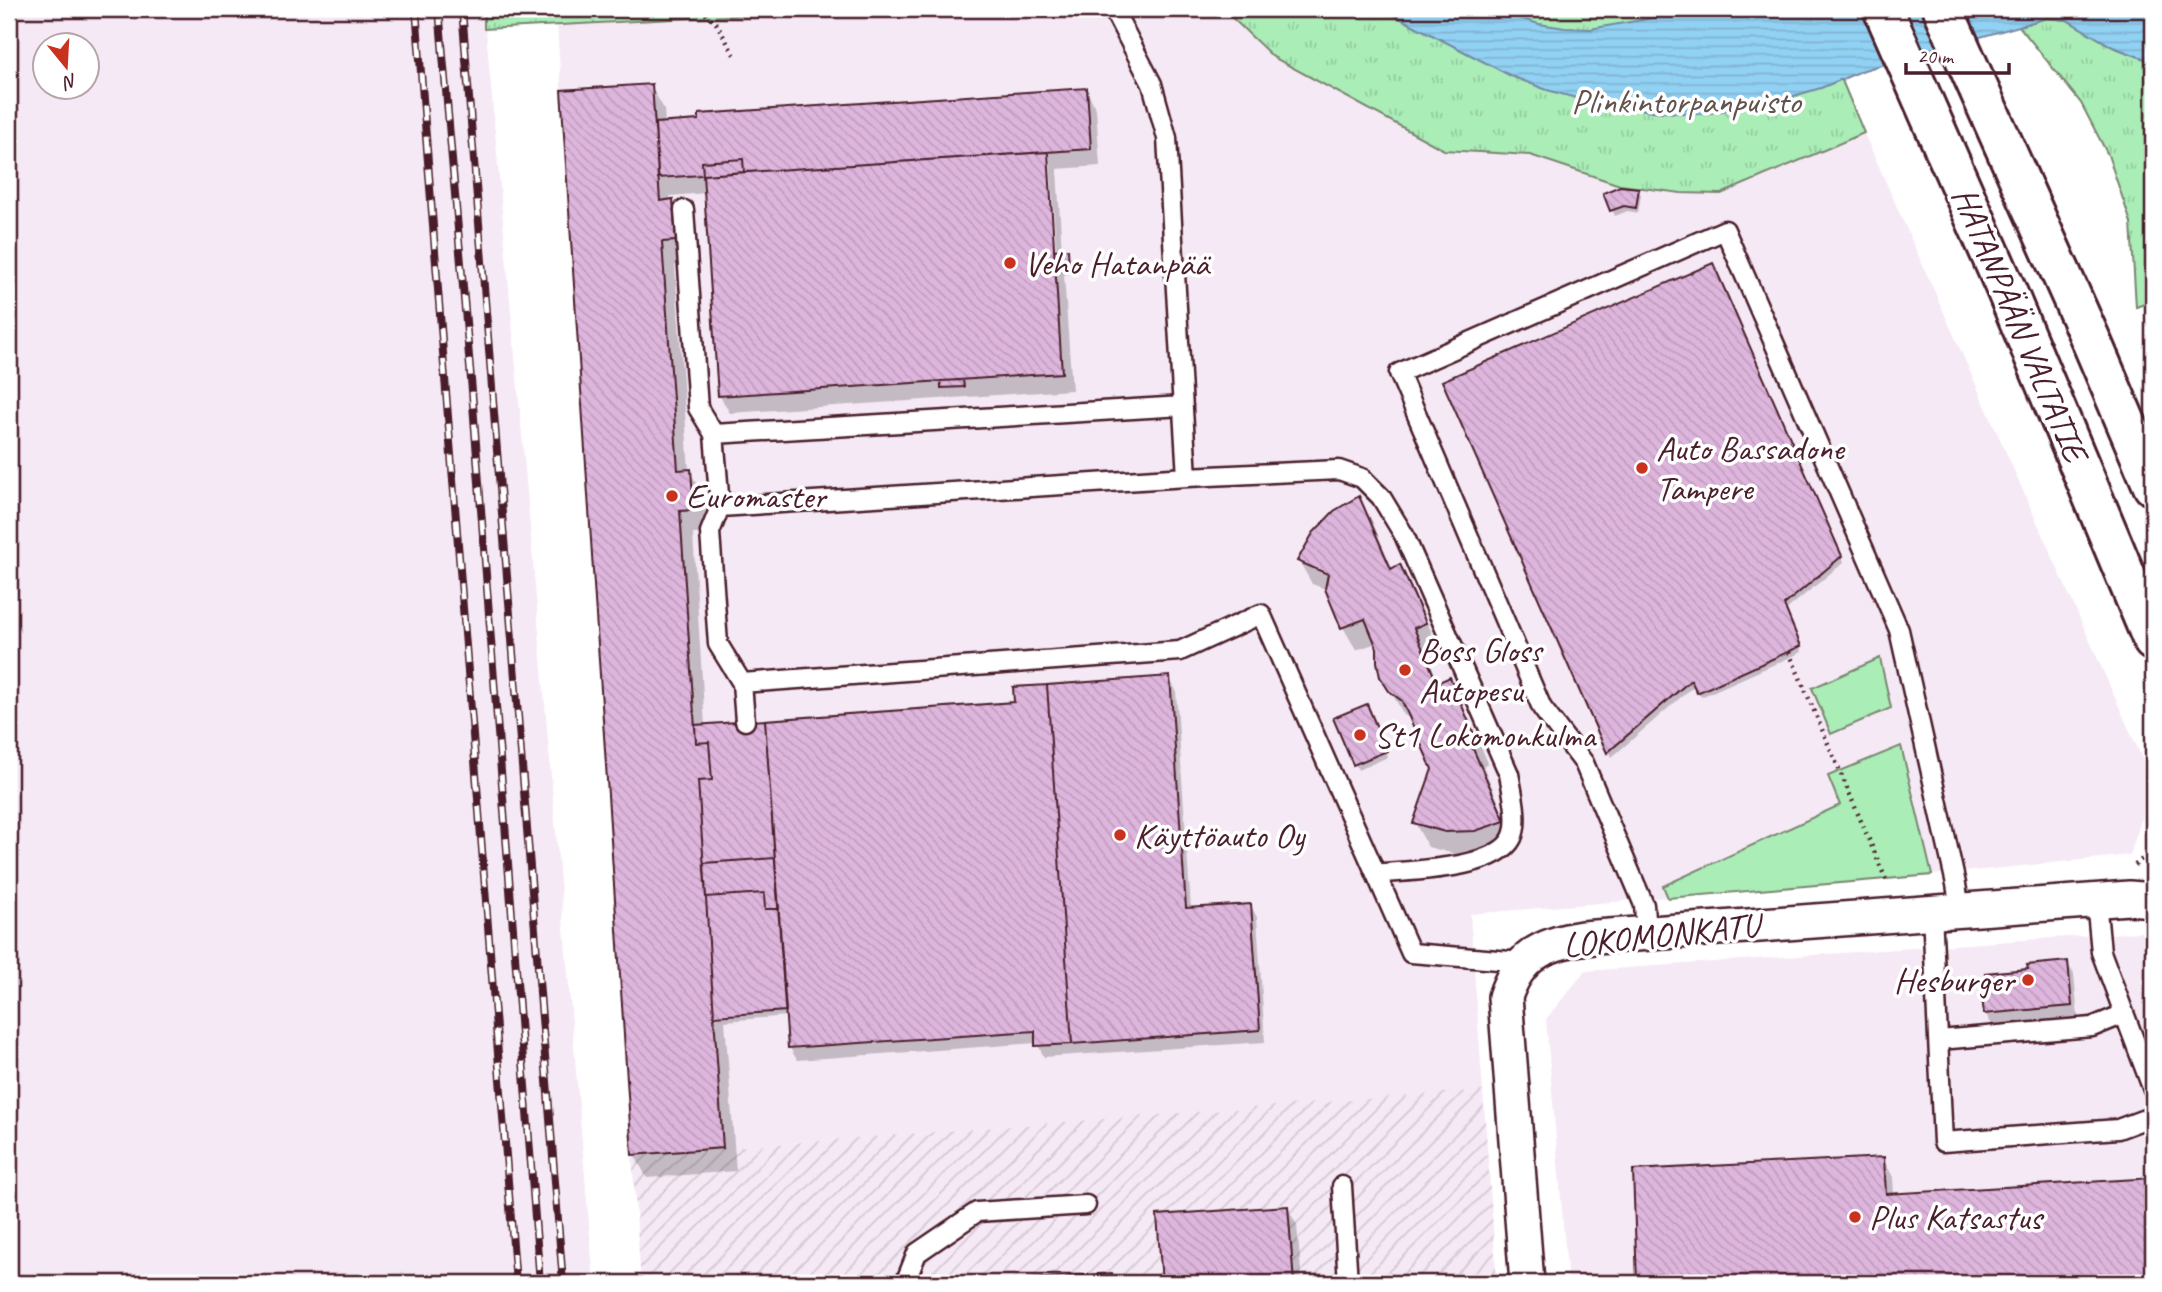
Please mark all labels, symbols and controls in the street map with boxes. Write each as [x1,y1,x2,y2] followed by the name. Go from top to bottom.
[32,32,102,102] north arrow
[1906,32,2010,76] scale bar
[1917,43,1955,69] text: 20 m
[59,68,80,95] text: N
[1571,79,1802,124] park label: Plinkintorpanpuisto
[1942,180,2100,472] street label: HATANPÄÄN VALTATIE
[1024,241,1212,286] place label: Veho Hatanpää
[1002,255,1018,271] marker: Veho Hatanpää
[1656,426,1846,511] place label: Auto Bassadone Tampere
[1634,460,1650,476] marker: Auto Bassadone Tampere
[686,474,828,519] place label: Euromaster
[664,488,680,504] marker: Euromaster
[1419,628,1545,713] place label: Boss Gloss Autopesu
[1397,662,1413,678] marker: Boss Gloss Autopesu
[1374,713,1597,758] place label: St1 Lokomonkulma
[1352,727,1368,743] marker: St1 Lokomonkulma
[1134,813,1306,858] place label: Käyttöauto Oy
[1112,827,1128,843] marker: Käyttöauto Oy
[1561,902,1766,968] street label: LOKOMONKATU
[1894,958,2016,1003] place label: Hesburger
[2020,972,2036,988] marker: Hesburger
[1869,1195,2044,1240] place label: Plus Katsastus
[1847,1209,1863,1225] marker: Plus Katsastus

